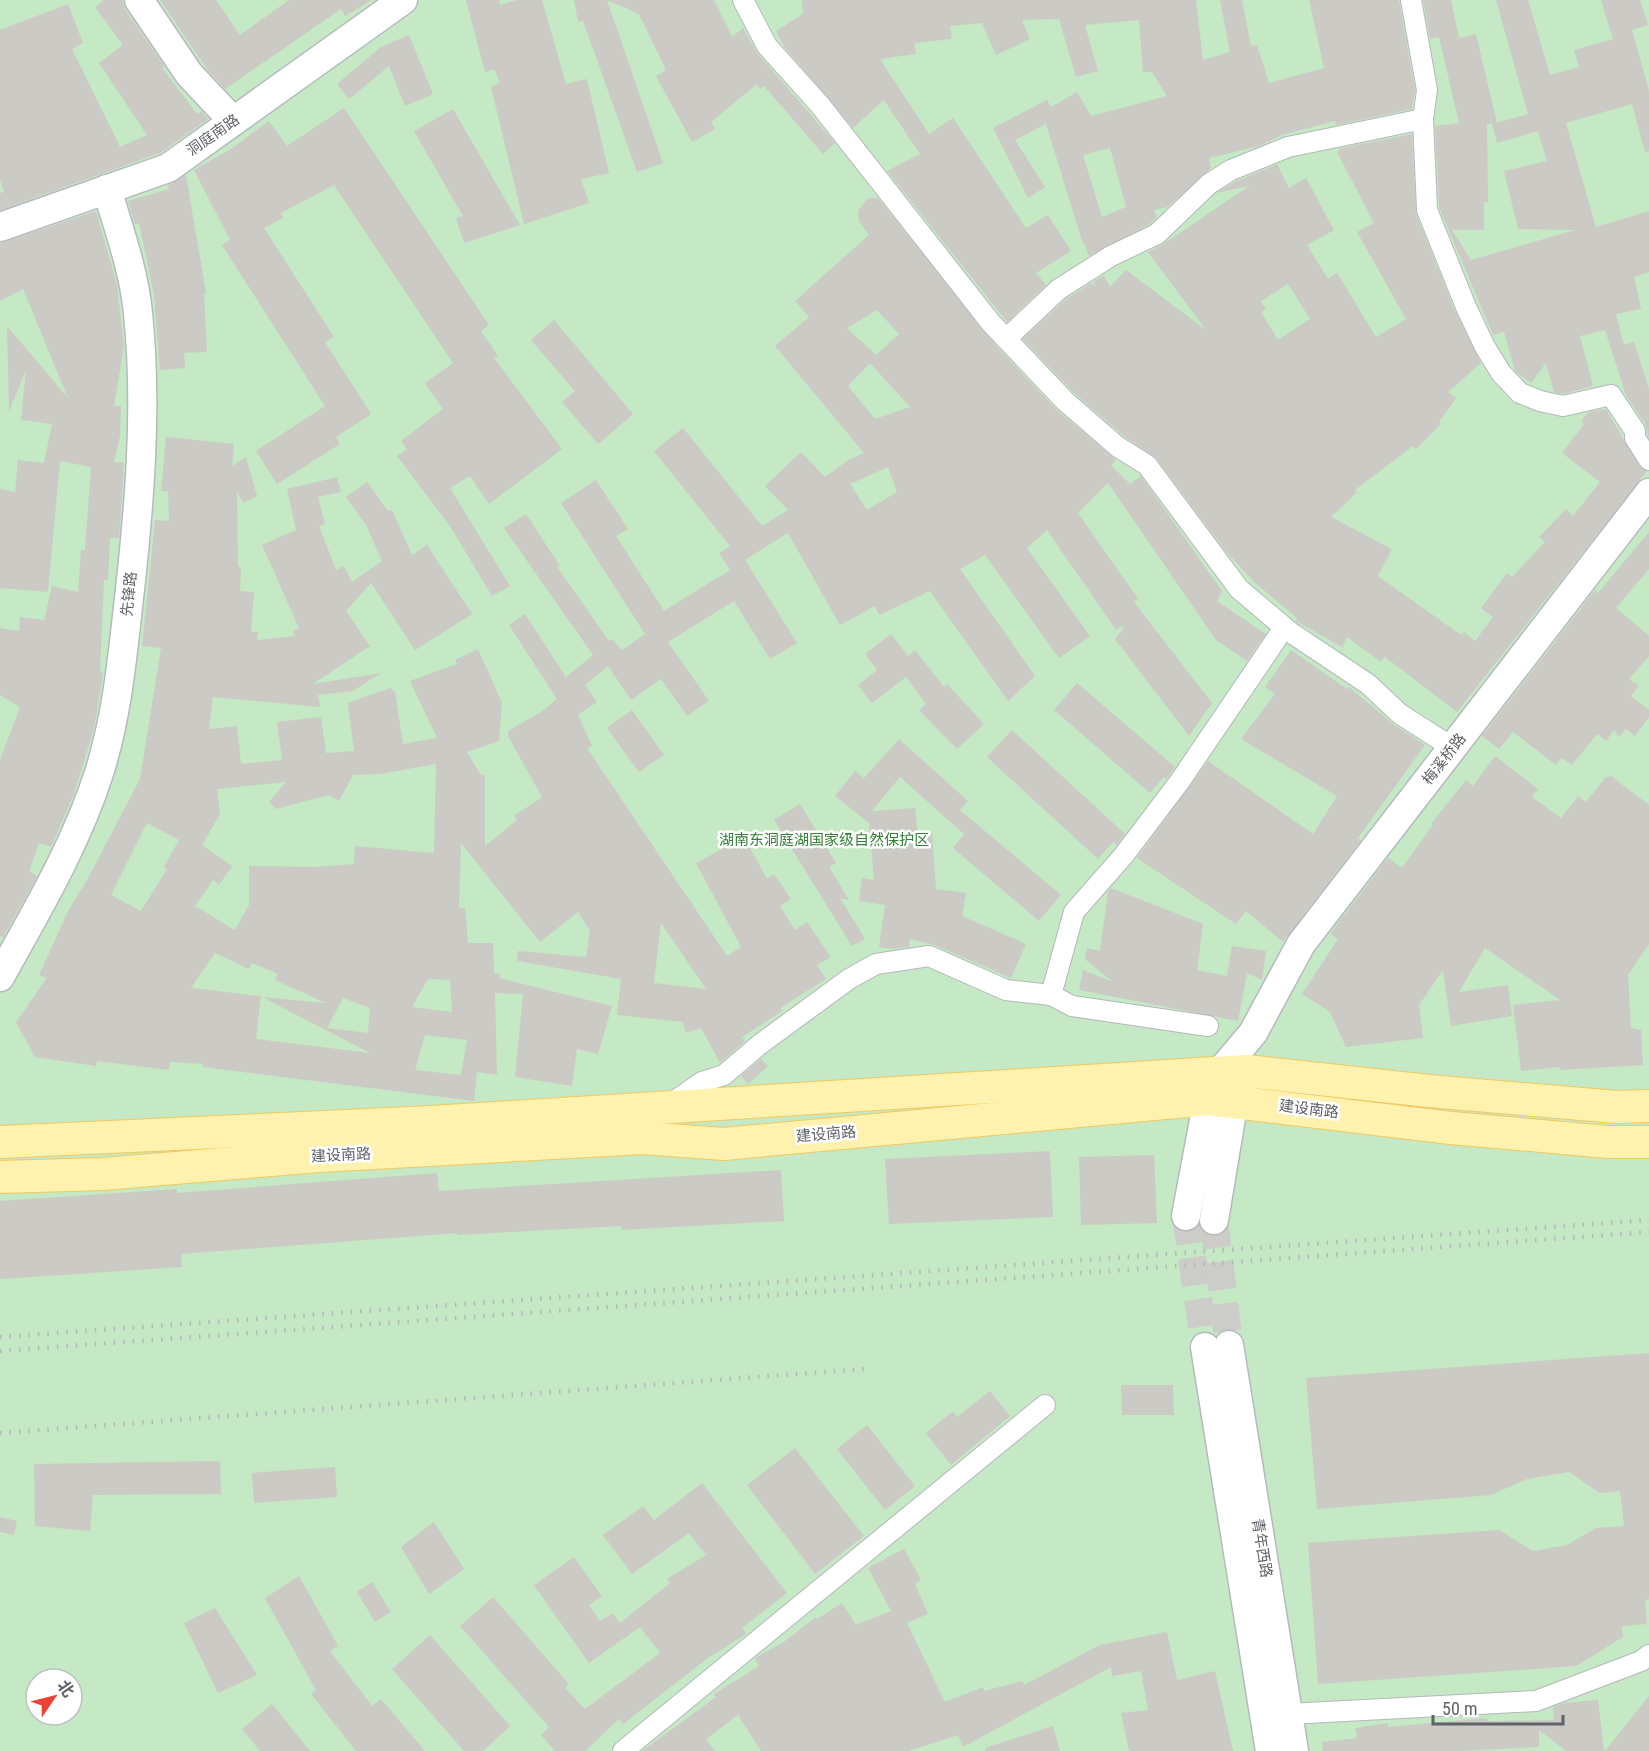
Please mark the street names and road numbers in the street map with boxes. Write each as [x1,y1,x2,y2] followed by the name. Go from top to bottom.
[183,110,243,160] street label: 洞庭南路
[118,571,140,617] street label: 先锋路
[1418,730,1470,788] street label: 梅溪桥路
[1278,1096,1340,1122] street label: 建设南路
[795,1122,857,1146] street label: 建设南路
[311,1144,371,1166] street label: 建设南路
[1248,1517,1276,1579] street label: 青年西路

